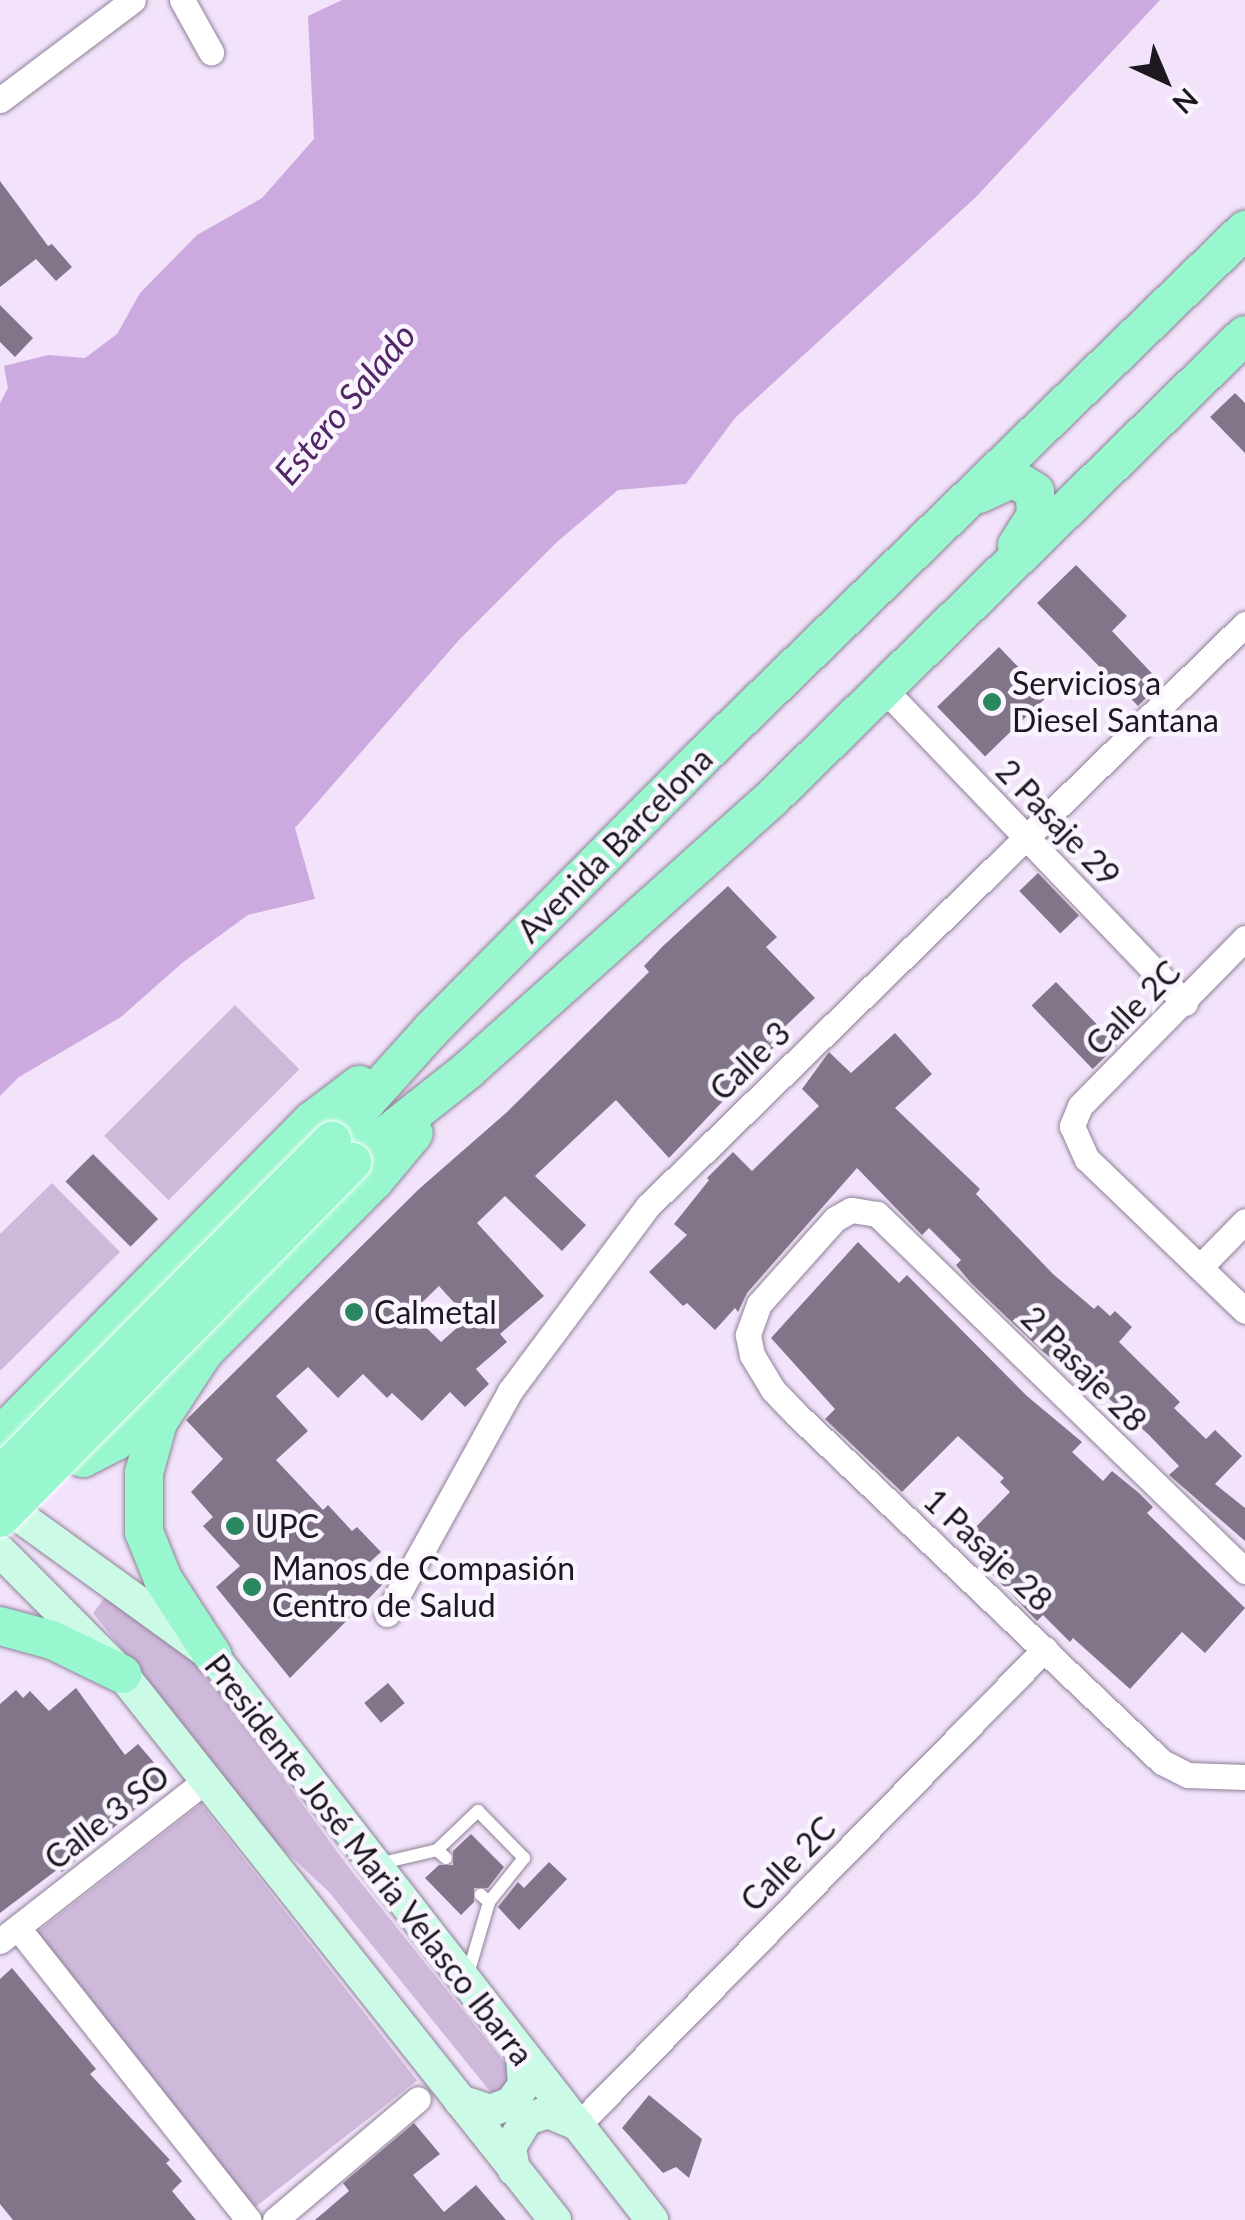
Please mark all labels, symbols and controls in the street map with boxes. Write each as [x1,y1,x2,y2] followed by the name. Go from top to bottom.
[1115,30,1215,130] north arrow
[1166,82,1205,121] text: N
[265,314,423,492] water label: Estero Salado
[1012,665,1219,740] place label: Servicios a Diesel Santana
[981,691,1003,713] marker: Servicios a Diesel Santana
[510,740,720,950] street label: Avenida Barcelona
[988,752,1128,894] street label: 2 Pasaje 29
[1078,953,1188,1063] street label: Calle 2C
[702,1014,798,1108] street label: Calle 3
[374,1293,497,1331] place label: Calmetal
[1013,1298,1155,1440] street label: 2 Pasaje 28
[343,1301,365,1323] marker: Calmetal
[916,1481,1060,1619] street label: 1 Pasaje 28
[255,1507,319,1545] place label: UPC
[224,1515,246,1537] marker: UPC
[272,1550,575,1625] place label: Manos de Compasión Centro de Salud
[241,1576,263,1598] marker: Manos de Compasión Centro de Salud
[196,1646,542,2074] street label: Presidente José Maria Velasco Ibarra
[37,1757,177,1877] street label: Calle 3 SO
[733,1809,843,1919] street label: Calle 2C

